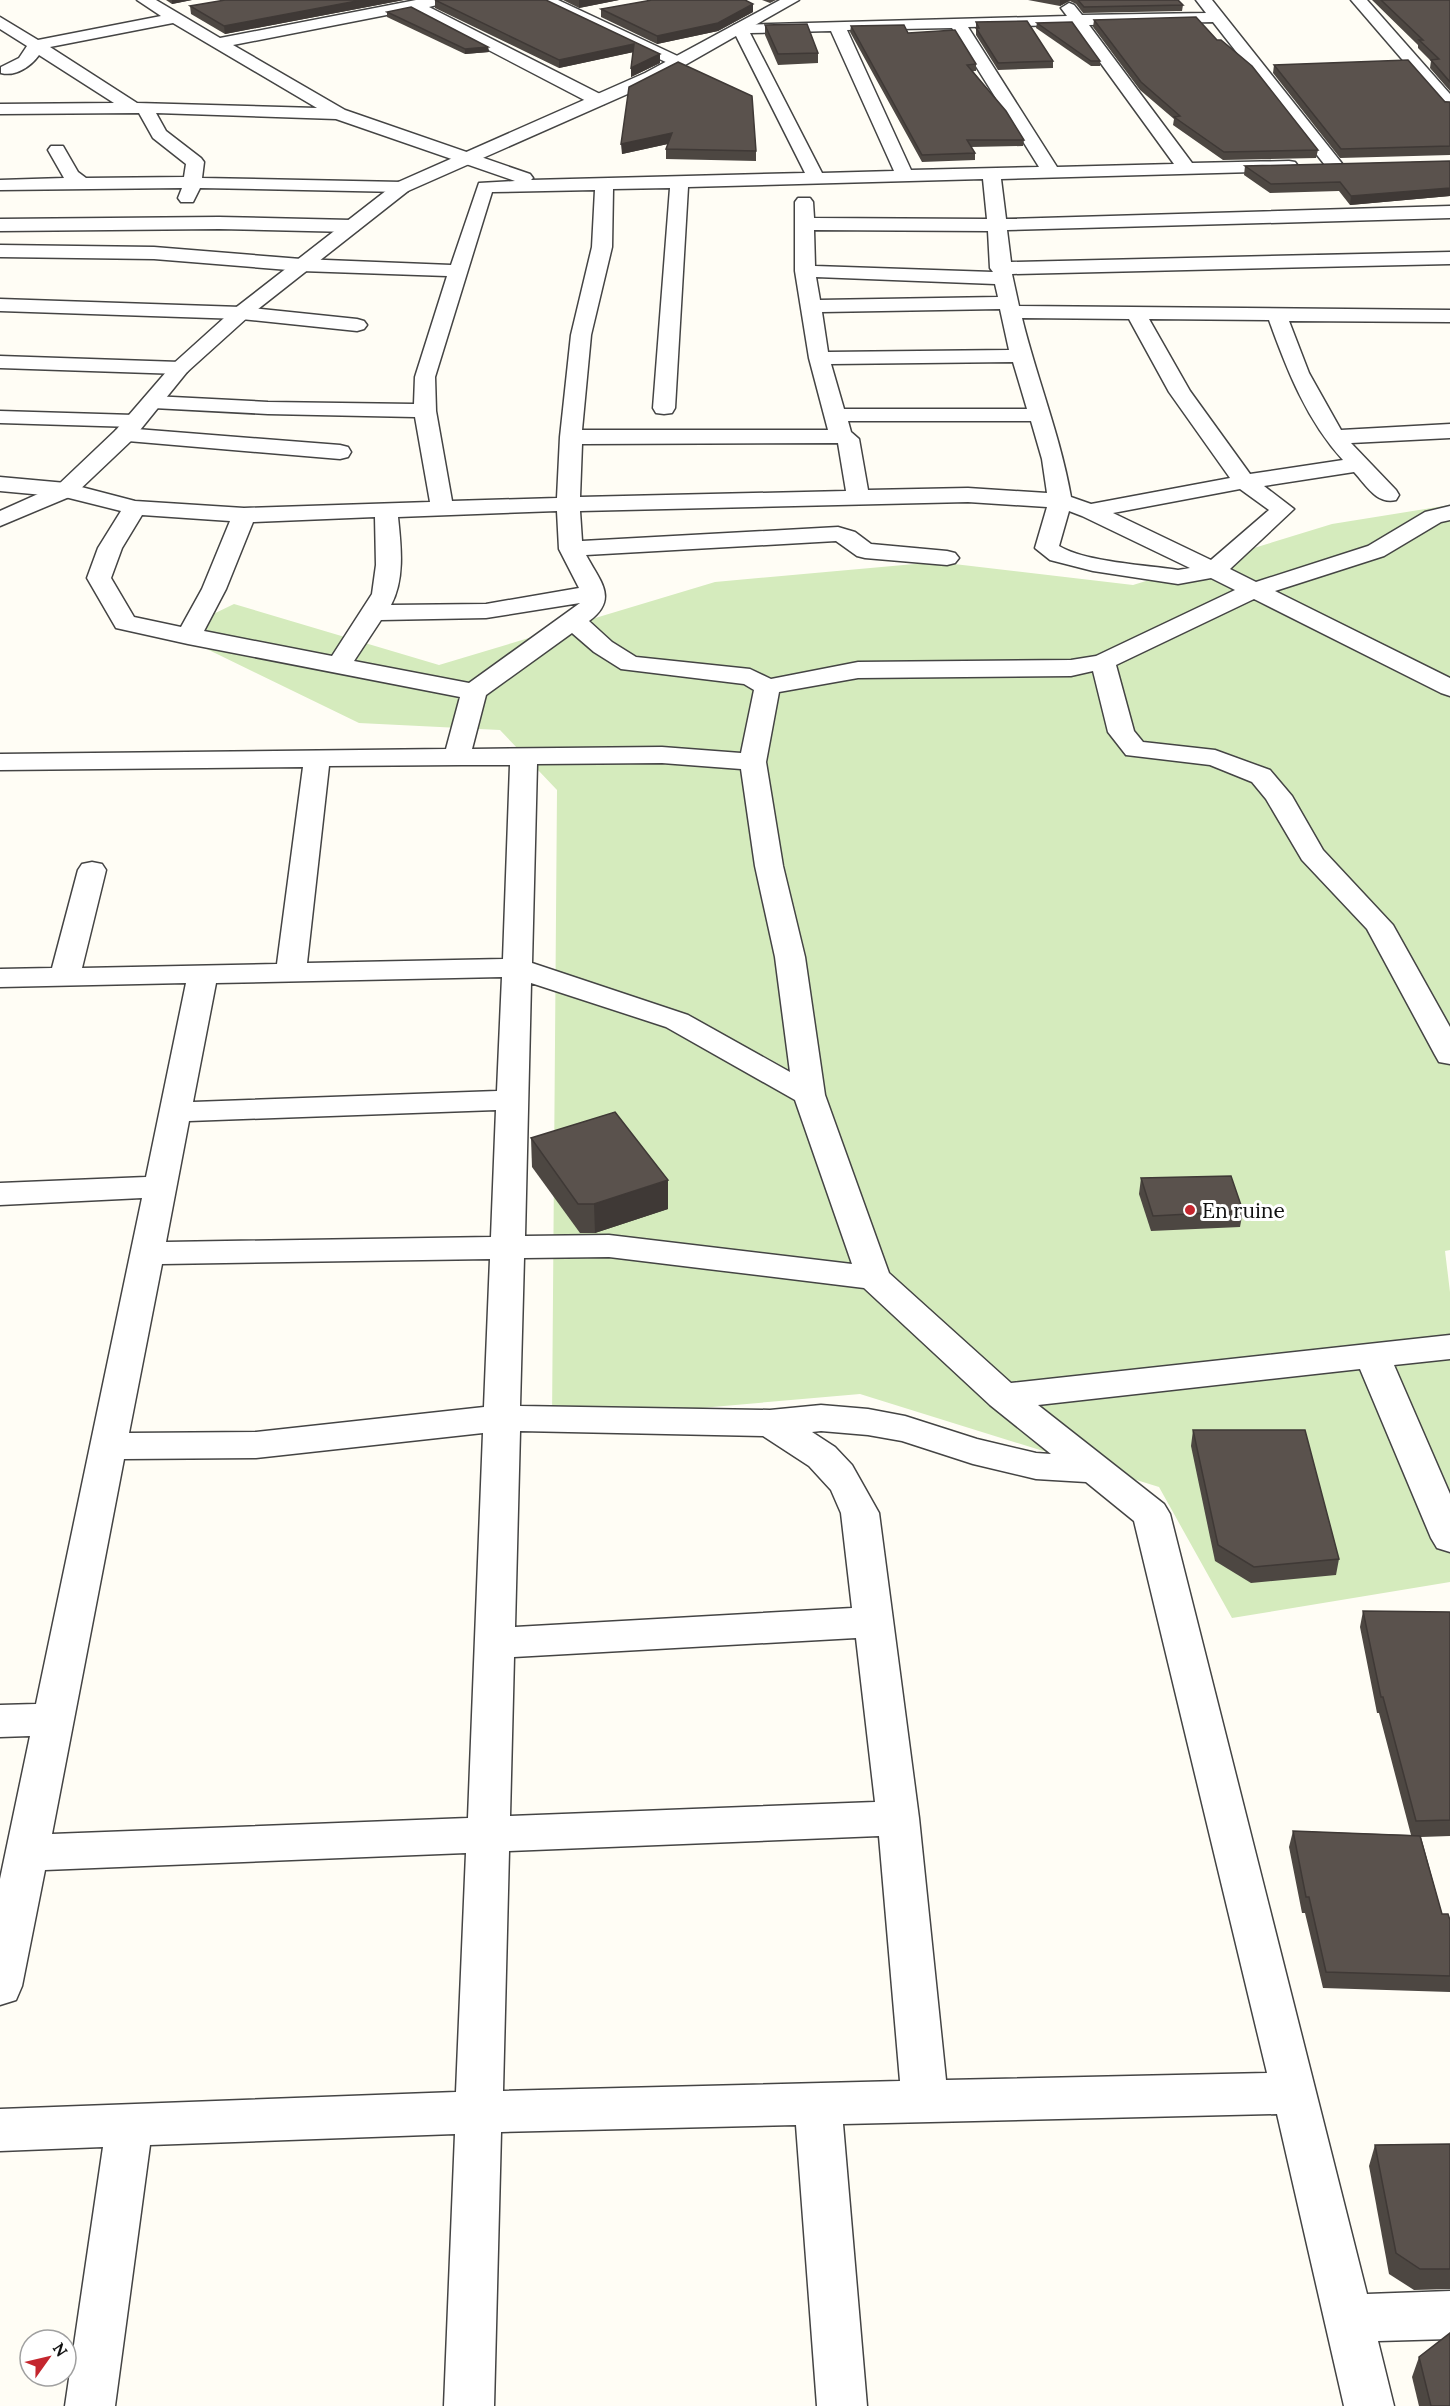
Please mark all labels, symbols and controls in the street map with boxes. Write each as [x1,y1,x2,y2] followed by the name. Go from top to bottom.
[1202,1197,1285,1224] place label: En ruine
[1183,1203,1197,1217] marker: En ruine
[18,2328,78,2388] north arrow
[49,2339,72,2360] text: N

